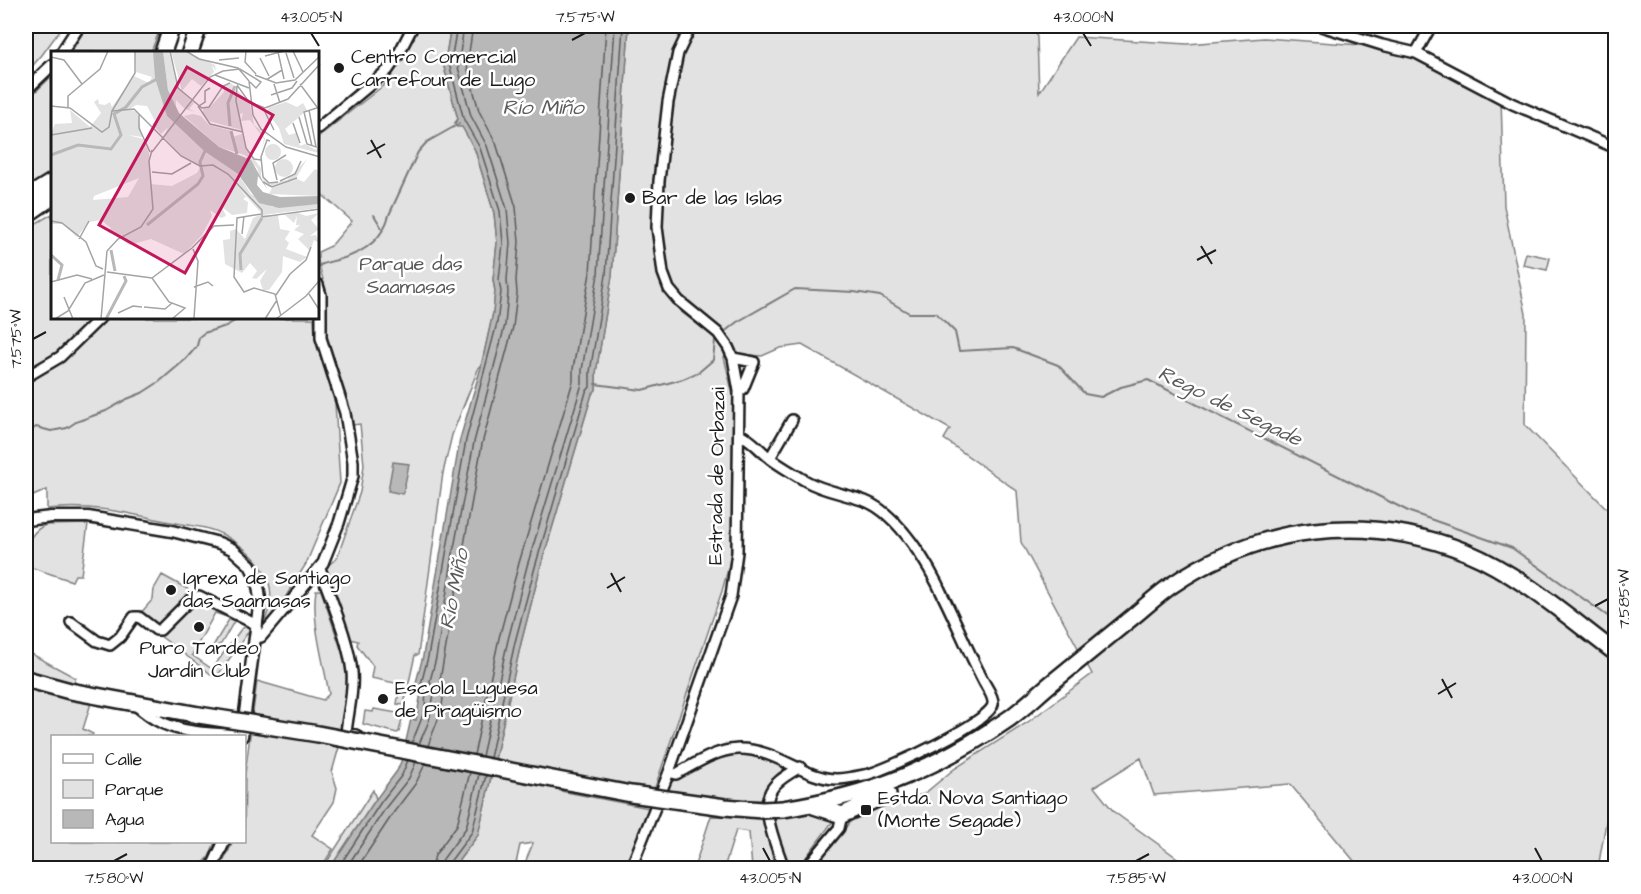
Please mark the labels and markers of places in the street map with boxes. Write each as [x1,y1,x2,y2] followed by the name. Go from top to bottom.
[351,43,535,95] place label: Centro Comercial Carrefour de Lugo
[332,61,346,75] marker: Centro Comercial Carrefour de Lugo
[642,184,782,212] place label: Bar de las Islas
[623,191,637,205] marker: Bar de las Islas
[183,564,351,615] place label: Igrexa de Santiago das Saamasas
[164,583,178,597] marker: Igrexa de Santiago das Saamasas
[192,620,206,634] marker: Puro Tardeo Jardín Club
[139,634,259,685] place label: Puro Tardeo Jardín Club
[395,674,538,726] place label: Escola Luguesa de Piragüismo
[376,692,390,706] marker: Escola Luguesa de Piragüismo
[878,784,1067,836] place label: Estda. Nova Santiago (Monte Segade)
[859,803,873,817] marker: Estda. Nova Santiago (Monte Segade)

